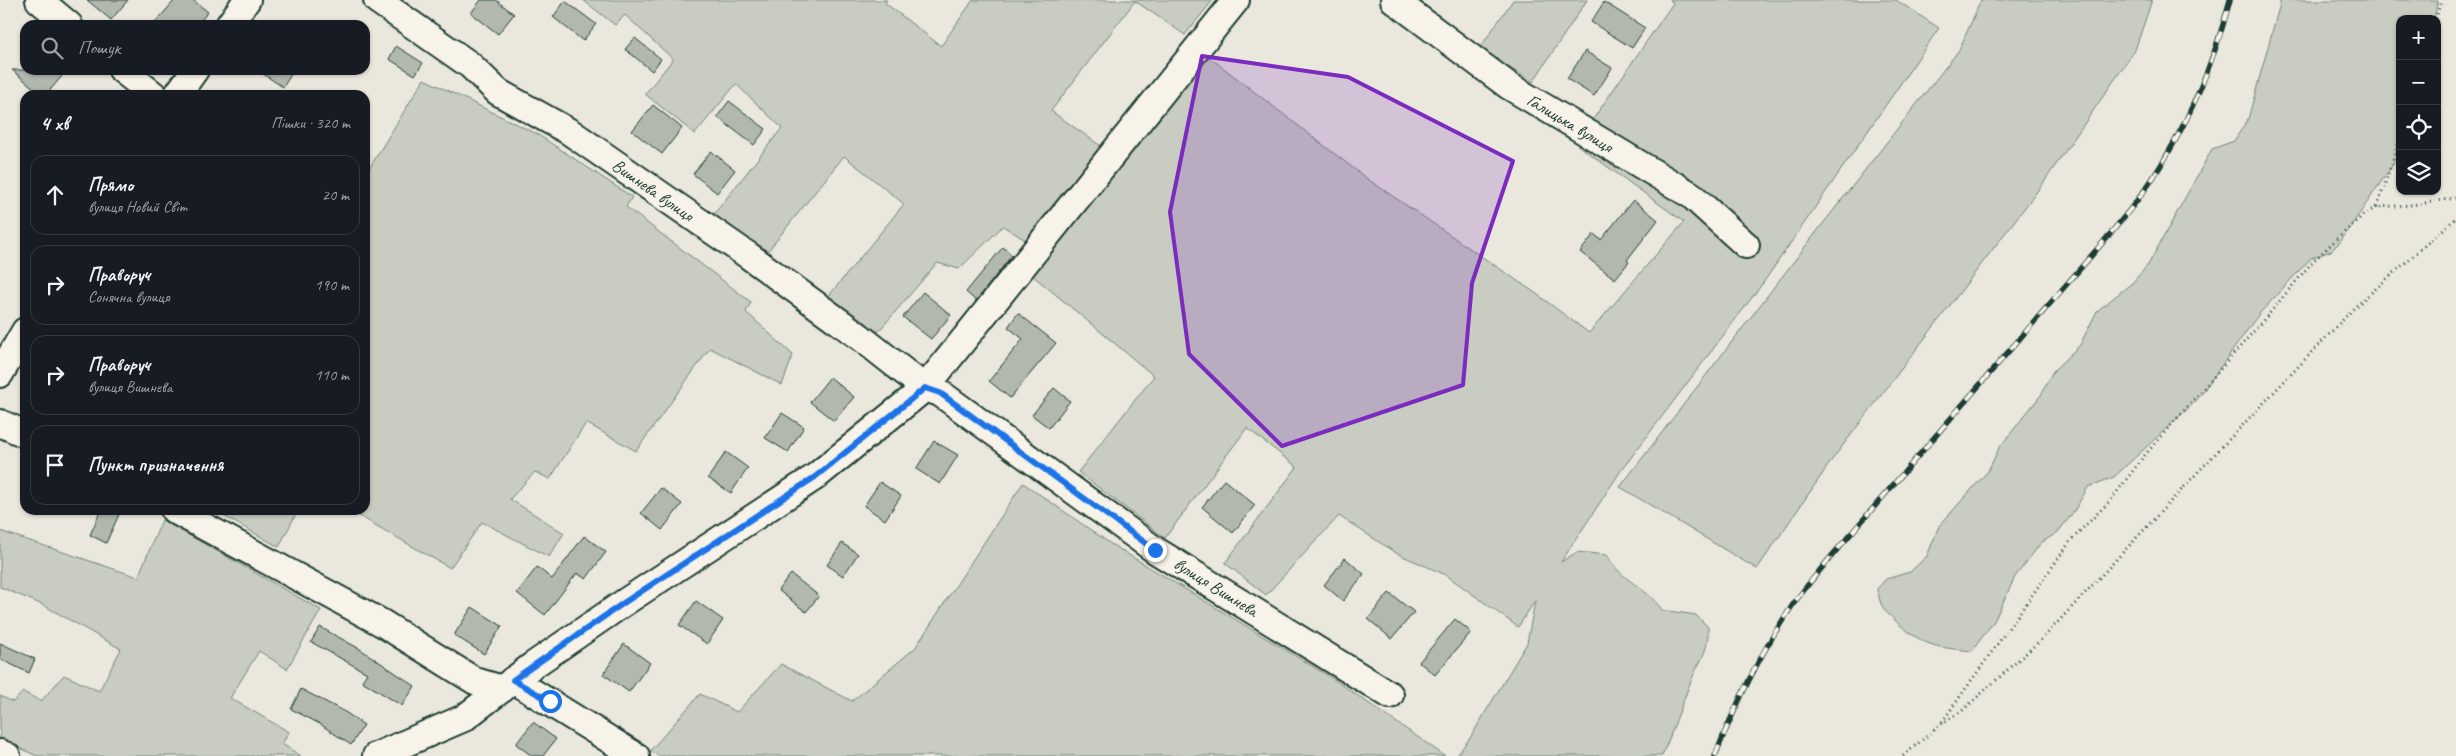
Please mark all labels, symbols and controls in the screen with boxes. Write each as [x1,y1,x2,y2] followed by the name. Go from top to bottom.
[2396,15,2441,195] map controls
[2396,15,2441,60] button: +
[20,20,370,75] search box
[38,34,66,62] icon: search
[78,36,120,60] text: Пошук
[2396,60,2441,105] button: −
[1523,89,1619,158] street label: Галицька вулиця
[2396,105,2441,150] button: locate
[40,110,69,136] text: 4 хв
[271,113,350,133] text: Пішки · 320 m
[2396,150,2441,195] button: layers
[608,154,700,227] street label: Вишнева вулиця
[88,173,133,197] text: Прямо
[41,181,69,209] icon: ahead
[322,185,349,205] text: 20 m
[88,197,187,217] text: вулиця Новий Світ
[88,263,150,287] text: Праворуч
[41,271,69,299] icon: right
[315,275,349,295] text: 190 m
[88,287,169,307] text: Сонячна вулиця
[88,353,150,377] text: Праворуч
[41,361,69,389] icon: right
[315,365,349,385] text: 110 m
[88,377,172,397] text: вулиця Вишнева
[41,451,69,479] icon: arrive
[88,453,223,477] text: Пункт призначення
[1144,539,1167,562] route end
[1170,553,1263,622] street label: вулиця Вишнева
[539,690,562,713] route start

